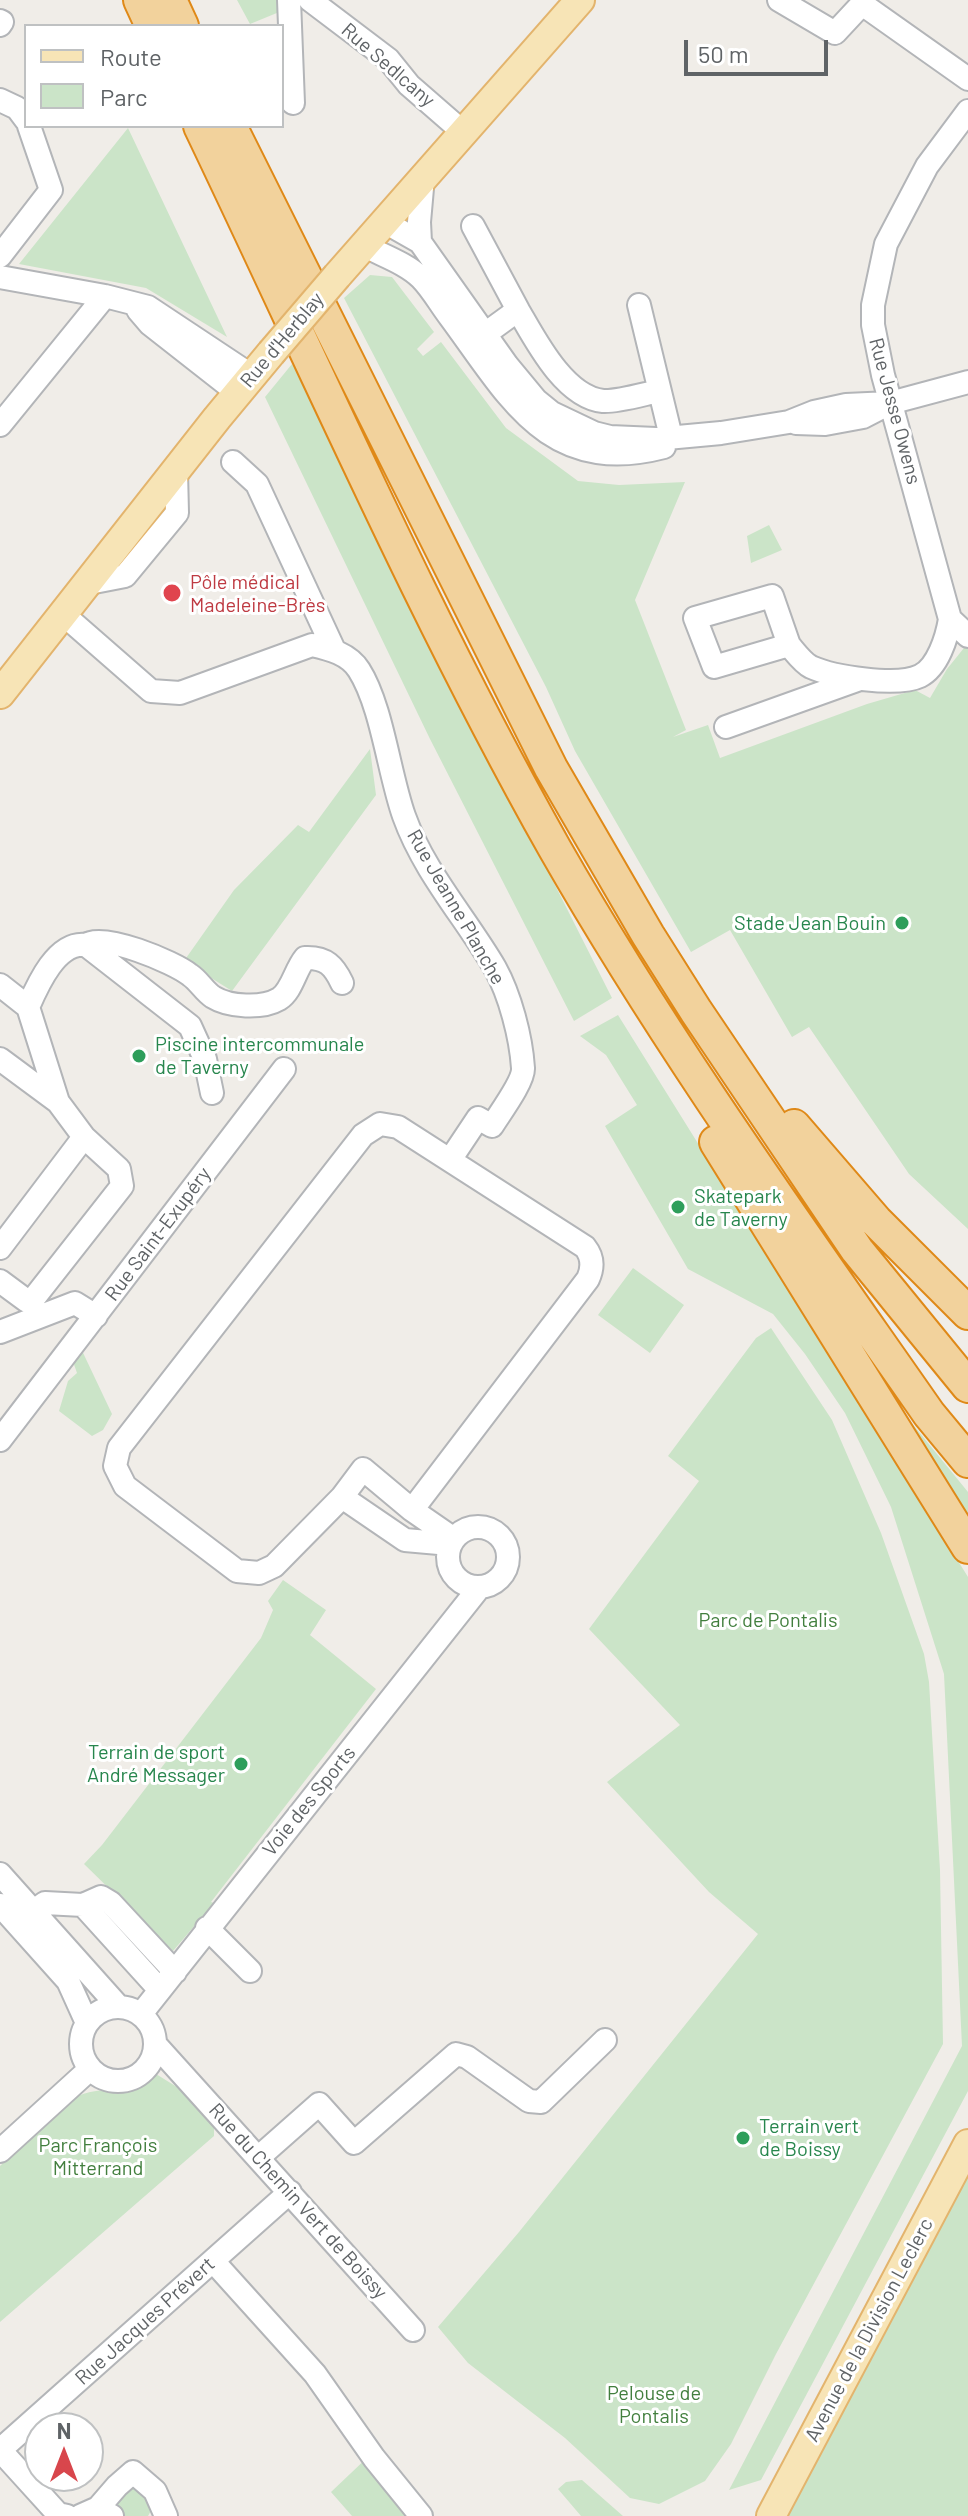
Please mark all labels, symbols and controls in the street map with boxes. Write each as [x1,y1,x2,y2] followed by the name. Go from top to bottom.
[336,18,440,112] street label: Rue Sedlcany
[24,24,284,128] legend
[688,24,832,74] scale bar
[698,39,749,68] text: 50 m
[100,42,162,71] text: Route
[100,82,148,111] text: Parc
[235,287,329,393] street label: Rue d'Herblay
[864,335,926,487] street label: Rue Jesse Owens
[190,570,325,617] place label: Pôle médical Madeleine-Brès
[161,582,183,604] marker: Pôle médical Madeleine-Brès
[402,825,510,989] street label: Rue Jeanne Planche
[734,911,886,935] place label: Stade Jean Bouin
[893,914,911,932] marker: Stade Jean Bouin
[155,1032,364,1079] place label: Piscine intercommunale de Taverny
[130,1047,148,1065] marker: Piscine intercommunale de Taverny
[100,1162,216,1306] street label: Rue Saint-Exupéry
[694,1184,788,1231] place label: Skatepark de Taverny
[669,1198,687,1216] marker: Skatepark de Taverny
[698,1608,838,1632] park label: Parc de Pontalis
[87,1740,225,1787] place label: Terrain de sport André Messager
[257,1741,361,1861] street label: Voie des Sports
[232,1755,250,1773] marker: Terrain de sport André Messager
[204,2098,392,2304] street label: Rue du Chemin Vert de Boissy
[759,2114,859,2161] place label: Terrain vert de Boissy
[734,2129,752,2147] marker: Terrain vert de Boissy
[39,2133,157,2180] park label: Parc François Mitterrand
[800,2214,938,2446] street label: Avenue de la Division Leclerc
[70,2252,220,2390] street label: Rue Jacques Prévert
[607,2381,701,2428] park label: Pelouse de Pontalis
[24,2412,104,2492] north arrow
[57,2417,71,2443] text: N

